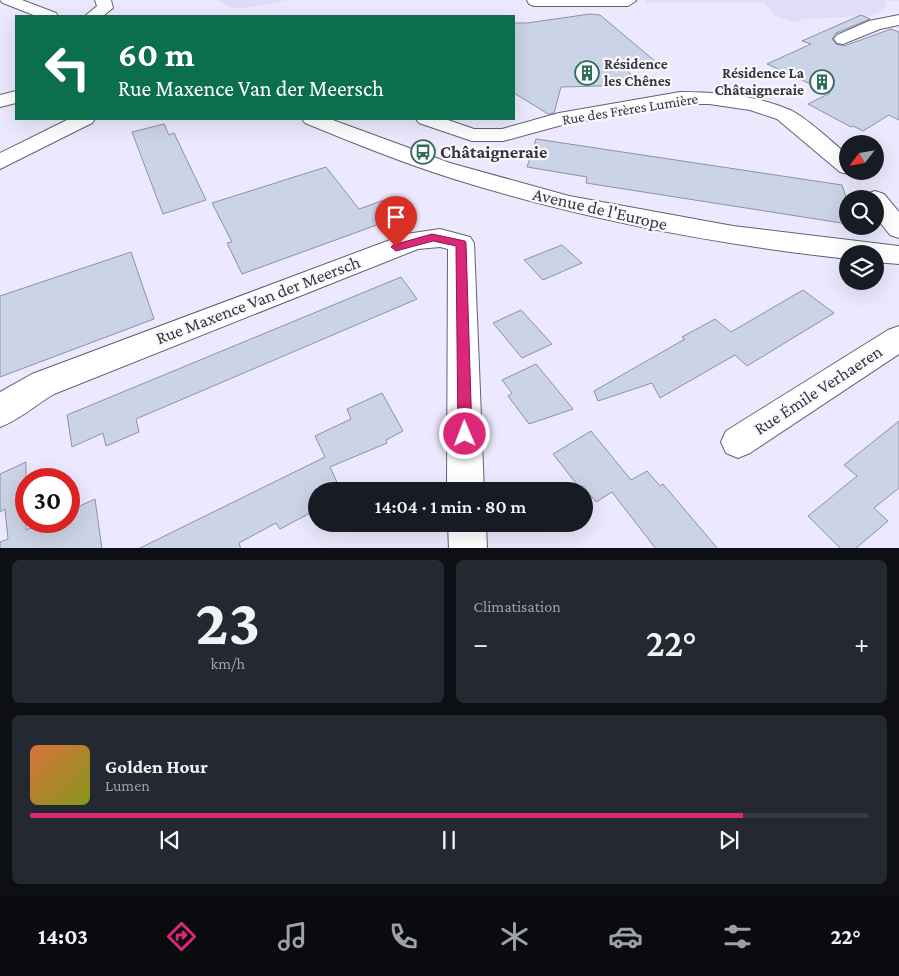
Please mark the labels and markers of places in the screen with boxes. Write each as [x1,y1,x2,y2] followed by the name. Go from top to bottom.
[604,56,671,89] place label: Résidence les Chênes
[574,60,600,86] building icon: Résidence les Chênes
[714,65,805,98] place label: Résidence La Châtaigneraie
[809,69,835,95] building icon: Résidence La Châtaigneraie
[410,139,436,165] bus stop icon: Châtaigneraie
[440,142,547,162] place label: Châtaigneraie
[375,196,417,247] pin

